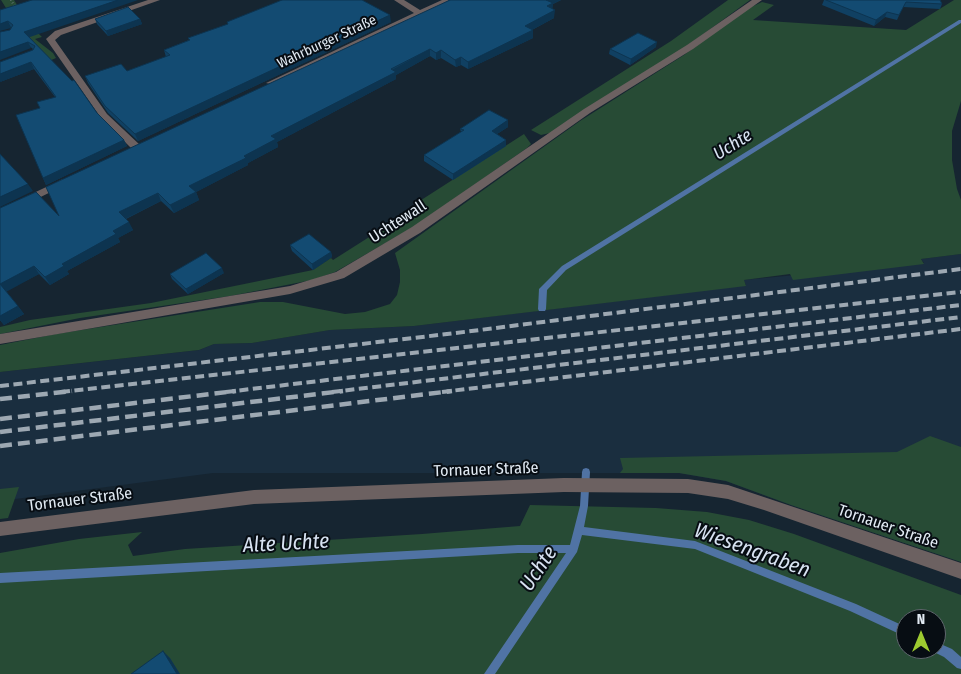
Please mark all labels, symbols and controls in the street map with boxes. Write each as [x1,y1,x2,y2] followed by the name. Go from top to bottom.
[275,12,379,72] street label: Wahrburger Straße
[710,125,756,165] water label: Uchte
[366,197,430,247] street label: Uchtewall
[433,459,539,481] street label: Tornauer Straße
[27,484,133,516] street label: Tornauer Straße
[835,501,941,553] street label: Tornauer Straße
[691,518,813,584] water label: Wiesengraben
[242,529,330,559] water label: Alte Uchte
[515,542,563,596] water label: Uchte
[896,609,946,659] north arrow
[917,611,925,628] text: N

